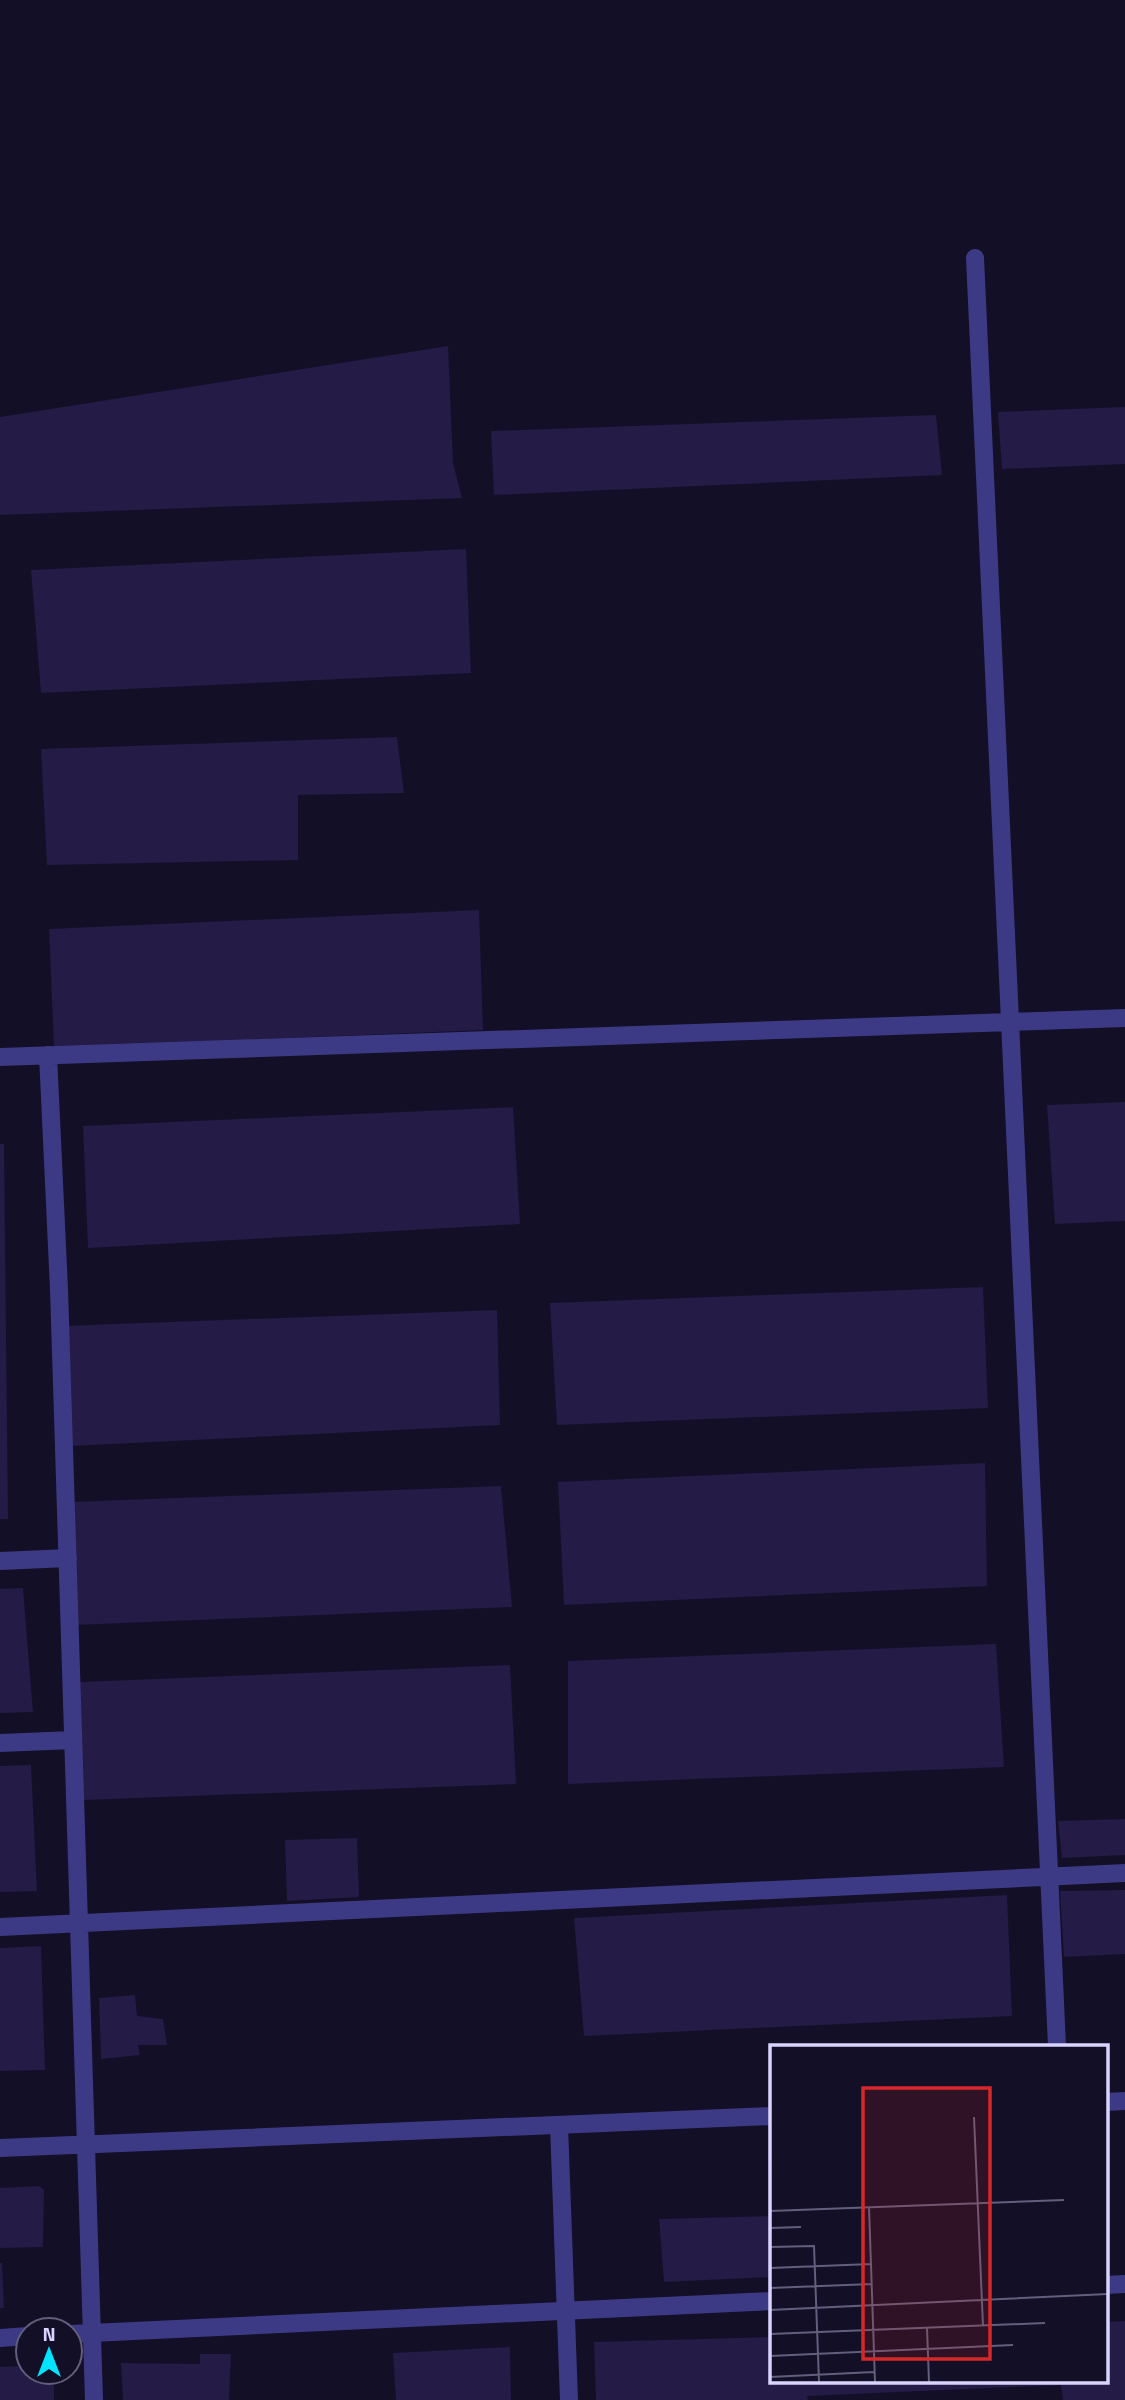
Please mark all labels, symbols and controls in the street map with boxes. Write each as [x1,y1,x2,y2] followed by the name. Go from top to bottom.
[770,2045,1108,2382] inset map
[14,2316,84,2386] north arrow
[42,2319,56,2348] text: N

